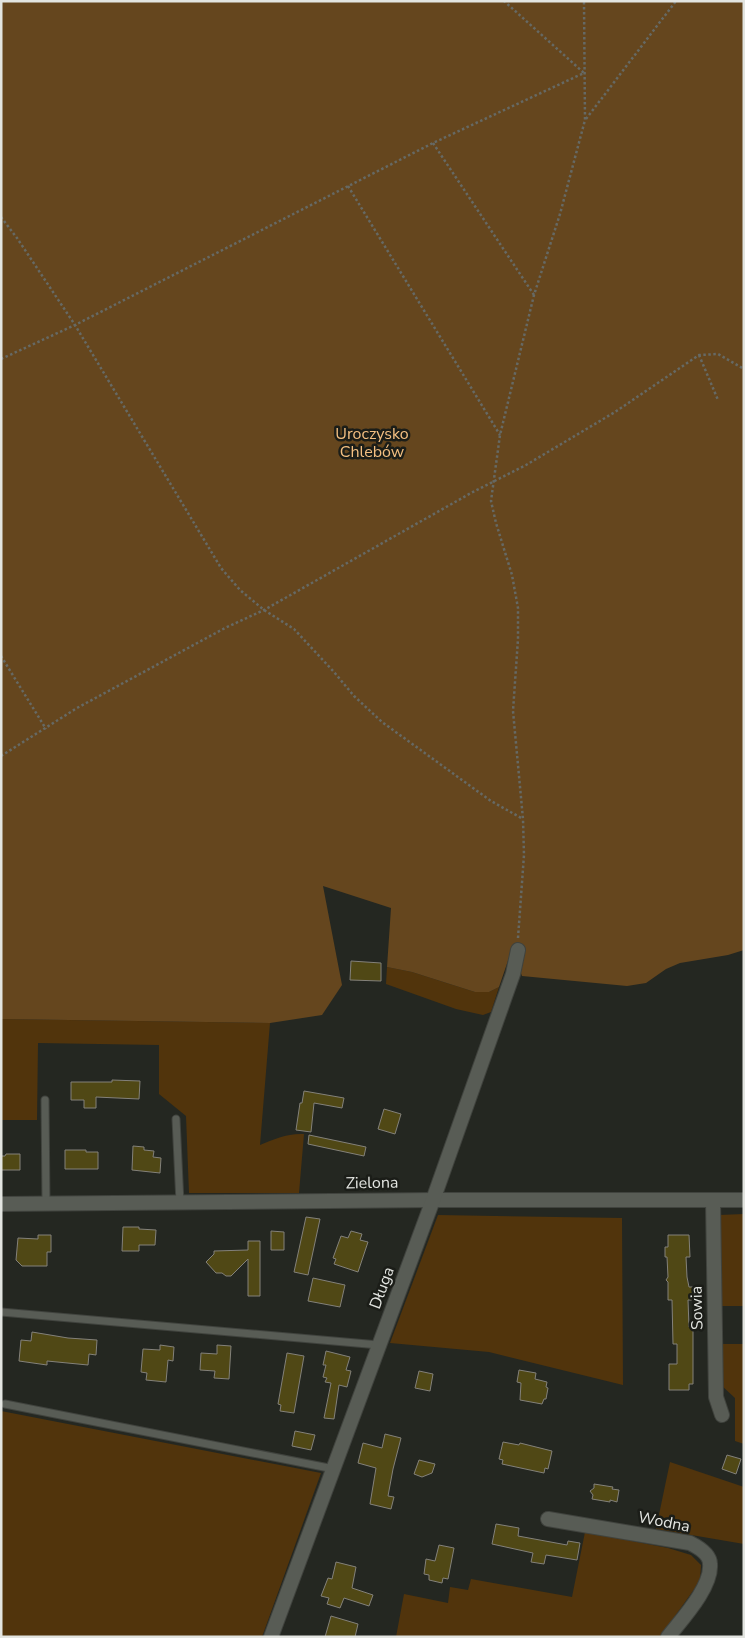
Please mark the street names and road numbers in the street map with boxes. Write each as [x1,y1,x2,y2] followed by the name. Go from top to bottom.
[345,1172,399,1194] street label: Zielona
[364,1264,400,1312] street label: Długa
[686,1286,708,1330] street label: Sowia
[636,1506,692,1538] street label: Wodna

